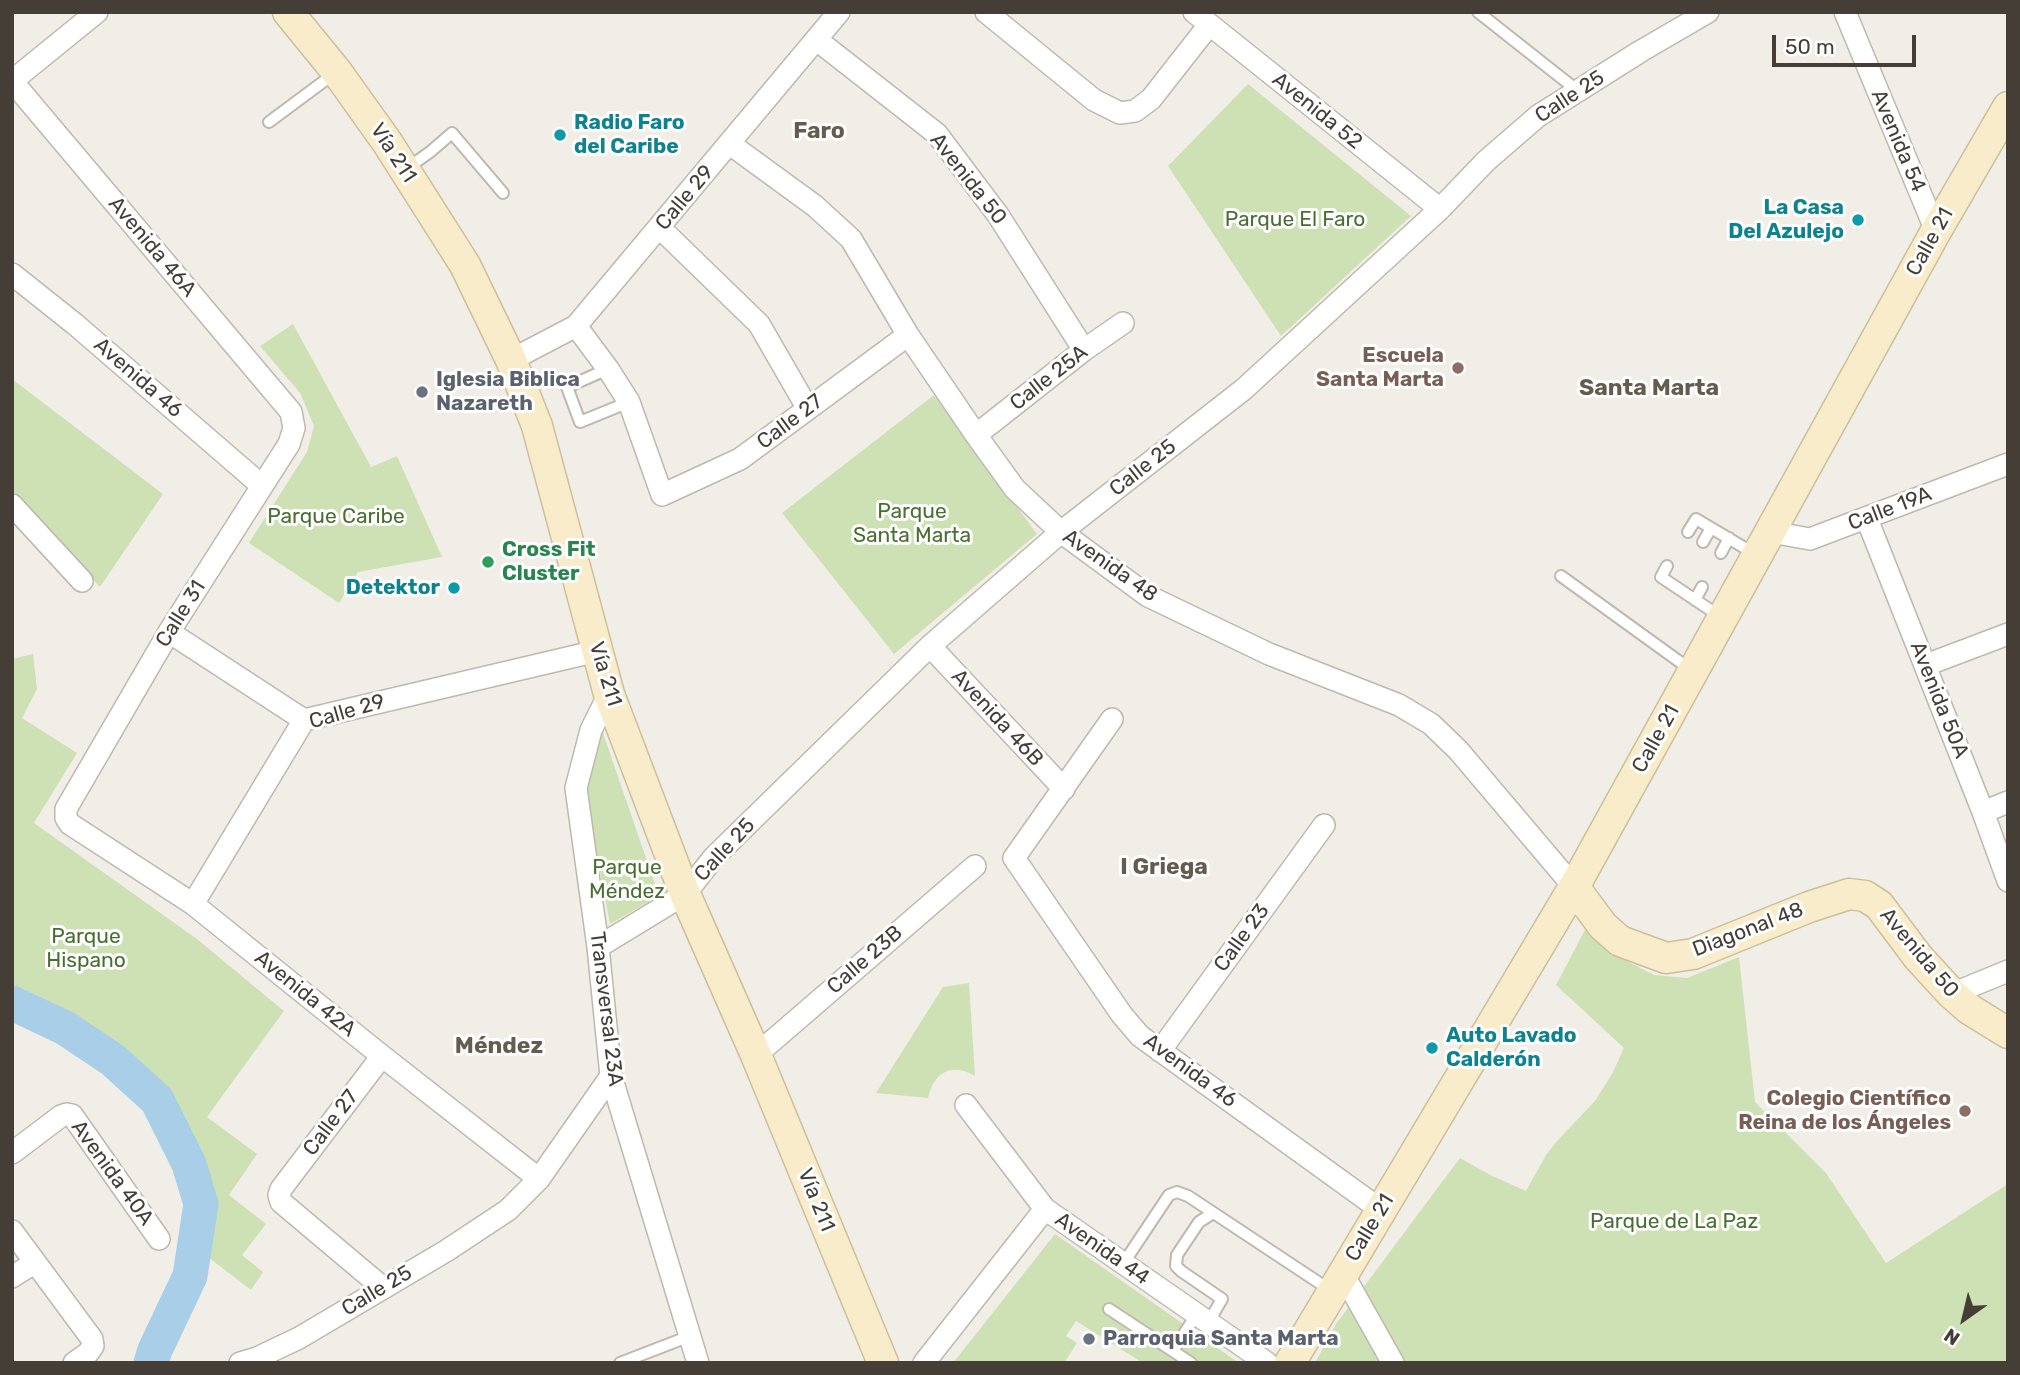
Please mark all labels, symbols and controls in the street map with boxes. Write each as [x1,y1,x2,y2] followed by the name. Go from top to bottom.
[1775,21,1918,65] scale bar
[1785,34,1835,59] text: 50 m
[1531,65,1609,129] street label: Calle 25
[1267,67,1367,155] street label: Avenida 52
[1865,86,1931,196] street label: Avenida 54
[574,110,685,160] place label: Radio Faro del Caribe
[793,117,845,145] district label: Faro
[365,119,421,187] street label: Vía 211
[552,127,568,143] marker: Radio Faro del Caribe
[924,128,1012,230] street label: Avenida 50
[650,160,720,236] street label: Calle 29
[103,192,201,302] street label: Avenida 46A
[1728,195,1844,245] place label: La Casa Del Azulejo
[1901,204,1959,280] street label: Calle 21
[1225,207,1365,233] park label: Parque El Faro
[1850,212,1866,228] marker: La Casa Del Azulejo
[89,333,187,423] street label: Avenida 46
[1005,340,1093,416] street label: Calle 25A
[1316,343,1444,393] place label: Escuela Santa Marta
[1450,360,1466,376] marker: Escuela Santa Marta
[436,367,580,417] place label: Iglesia Biblica Nazareth
[1579,374,1719,402] district label: Santa Marta
[414,384,430,400] marker: Iglesia Biblica Nazareth
[752,389,828,455] street label: Calle 27
[1105,434,1181,502] street label: Calle 25
[1845,482,1935,536] street label: Calle 19A
[853,499,971,549] park label: Parque Santa Marta
[267,504,405,530] park label: Parque Caribe
[1058,524,1162,608] street label: Avenida 48
[502,537,596,587] place label: Cross Fit Cluster
[480,554,496,570] marker: Cross Fit Cluster
[346,575,440,601] place label: Detektor
[151,576,211,652] street label: Calle 31
[446,580,462,596] marker: Detektor
[1904,638,1974,762] street label: Avenida 50A
[583,639,627,709] street label: Vía 211
[946,664,1048,772] street label: Avenida 46B
[306,689,388,735] street label: Calle 29
[1627,701,1685,777] street label: Calle 21
[689,813,761,887] street label: Calle 25
[1120,853,1208,881] district label: I Griega
[589,855,665,905] park label: Parque Méndez
[1689,897,1807,963] street label: Diagonal 48
[1209,899,1275,977] street label: Calle 23
[1874,903,1964,1003] street label: Avenida 50
[822,920,908,1000] street label: Calle 23B
[46,924,126,974] park label: Parque Hispano
[584,930,628,1088] street label: Transversal 23A
[249,946,361,1042] street label: Avenida 42A
[1446,1023,1577,1073] place label: Auto Lavado Calderón
[1138,1029,1242,1113] street label: Avenida 46
[455,1032,543,1060] district label: Méndez
[1424,1040,1440,1056] marker: Auto Lavado Calderón
[298,1085,364,1161] street label: Calle 27
[1738,1086,1951,1136] place label: Colegio Científico Reina de los Ángeles
[1957,1103,1973,1119] marker: Colegio Científico Reina de los Ángeles
[65,1115,159,1231] street label: Avenida 40A
[792,1165,840,1235] street label: Vía 211
[1340,1190,1400,1266] street label: Calle 21
[1050,1207,1154,1291] street label: Avenida 44
[1590,1209,1758,1235] park label: Parque de La Paz
[337,1260,417,1322] street label: Calle 25
[1929,1284,1999,1354] north arrow
[1940,1323,1964,1350] text: N
[1103,1326,1339,1352] place label: Parroquia Santa Marta
[1081,1331,1097,1347] marker: Parroquia Santa Marta

